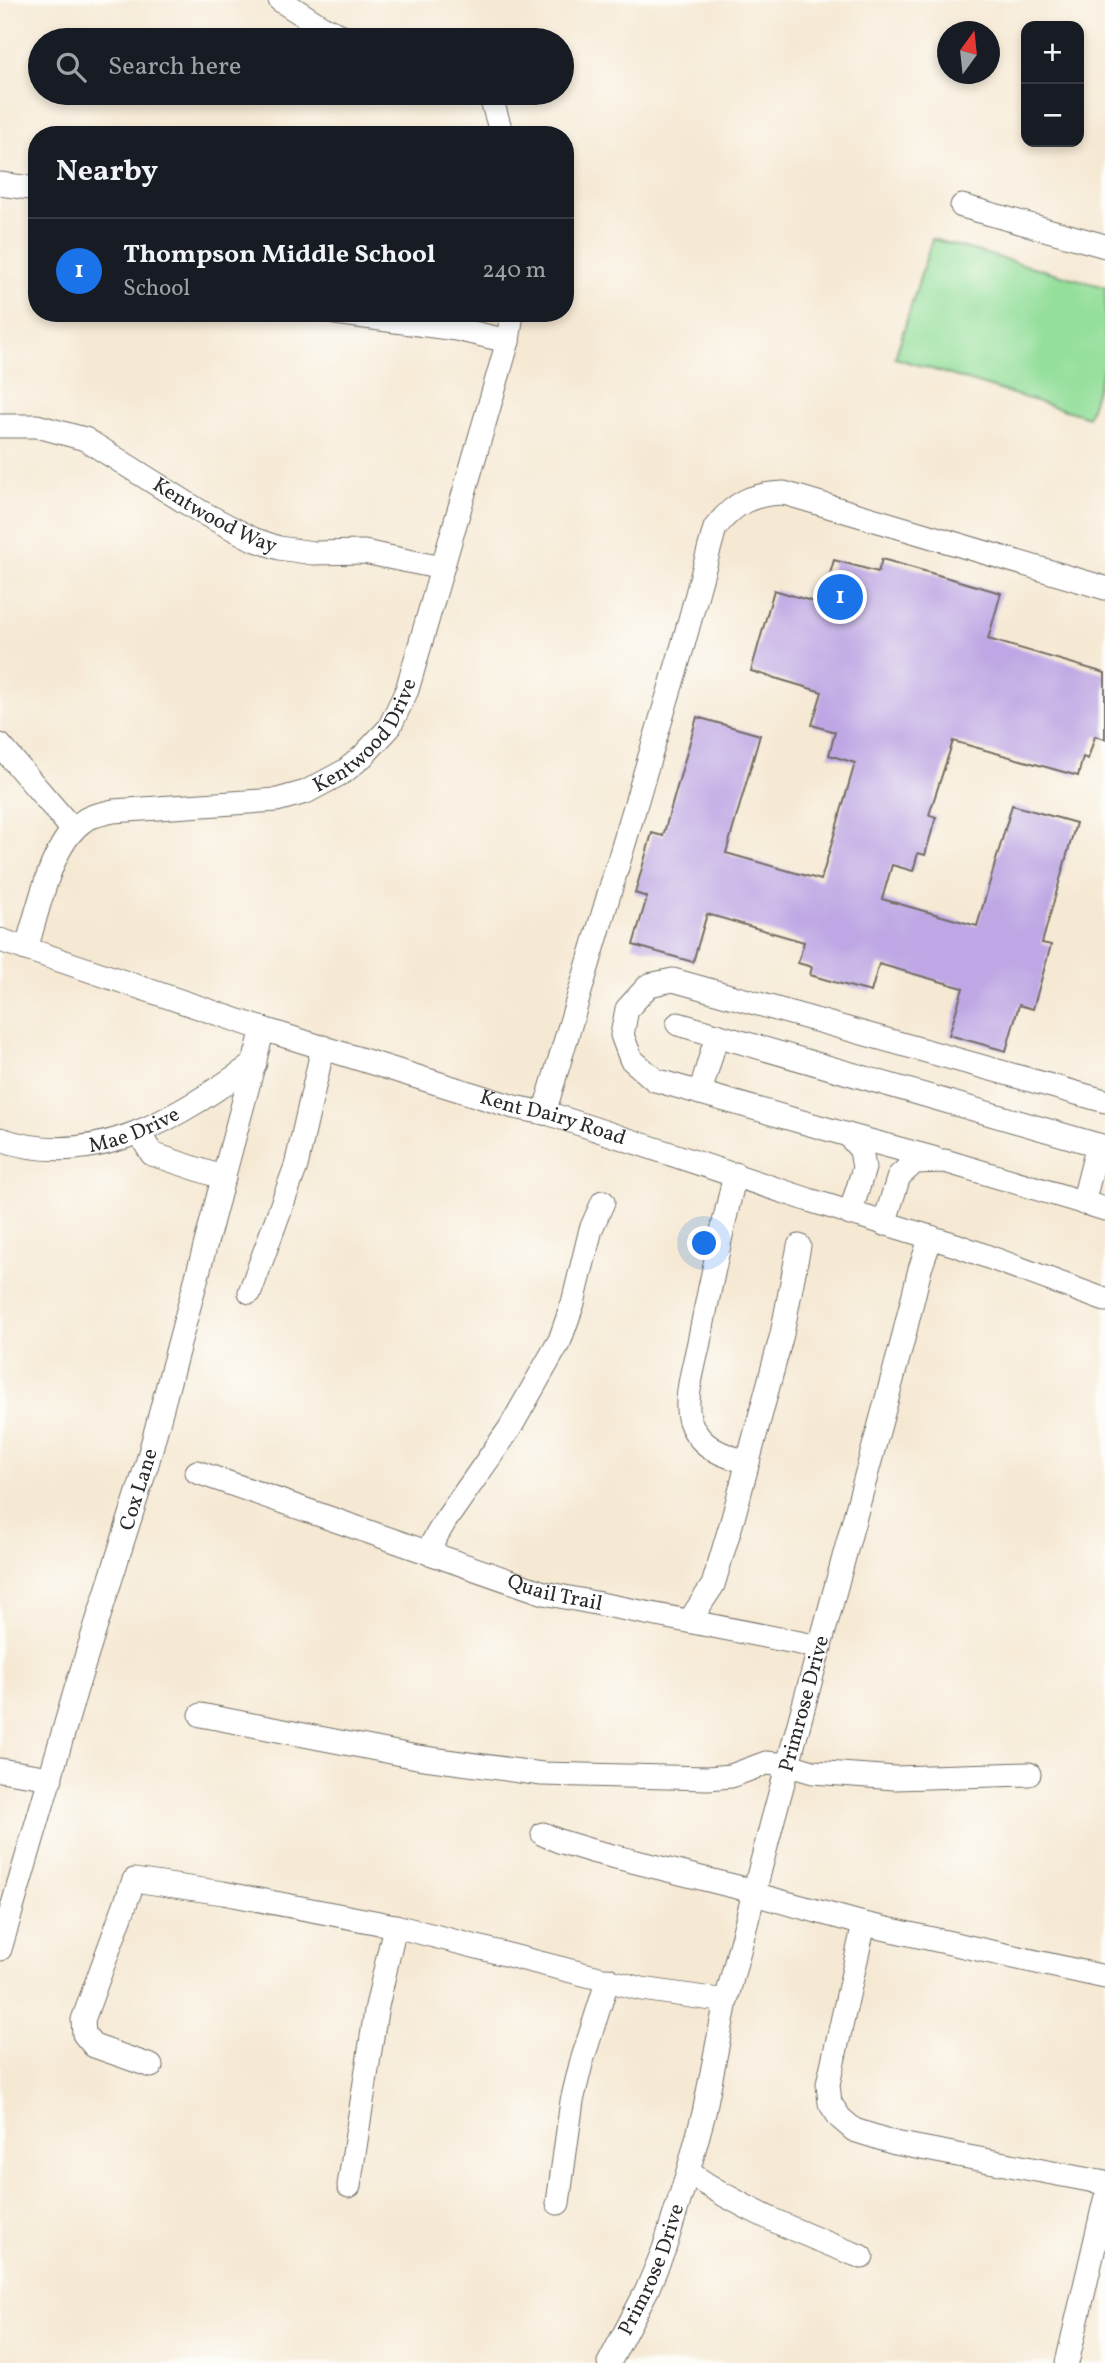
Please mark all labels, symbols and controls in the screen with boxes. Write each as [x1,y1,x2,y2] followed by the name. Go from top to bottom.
[937,21,1000,84] north arrow
[1021,21,1084,147] map controls
[1021,21,1084,84] button: +
[28,28,574,105] search box
[52,48,90,86] icon: search
[108,49,241,85] text: Search here
[1021,84,1084,147] button: −
[56,151,158,193] text: Nearby
[123,237,436,273] text: Thompson Middle School
[74,255,84,287] text: 1
[482,255,546,287] text: 240 m
[123,273,190,305] text: School
[147,471,282,561] street label: Kentwood Way
[817,571,863,623] pin: 1
[308,675,424,800] street label: Kentwood Drive
[476,1083,630,1153] street label: Kent Dairy Road
[86,1100,185,1161] street label: Mae Drive
[687,1226,721,1260] your location
[112,1445,165,1534] street label: Cox Lane
[503,1567,605,1619] street label: Quail Trail
[772,1632,837,1775] street label: Primrose Drive
[611,2200,692,2341] street label: Primrose Drive

